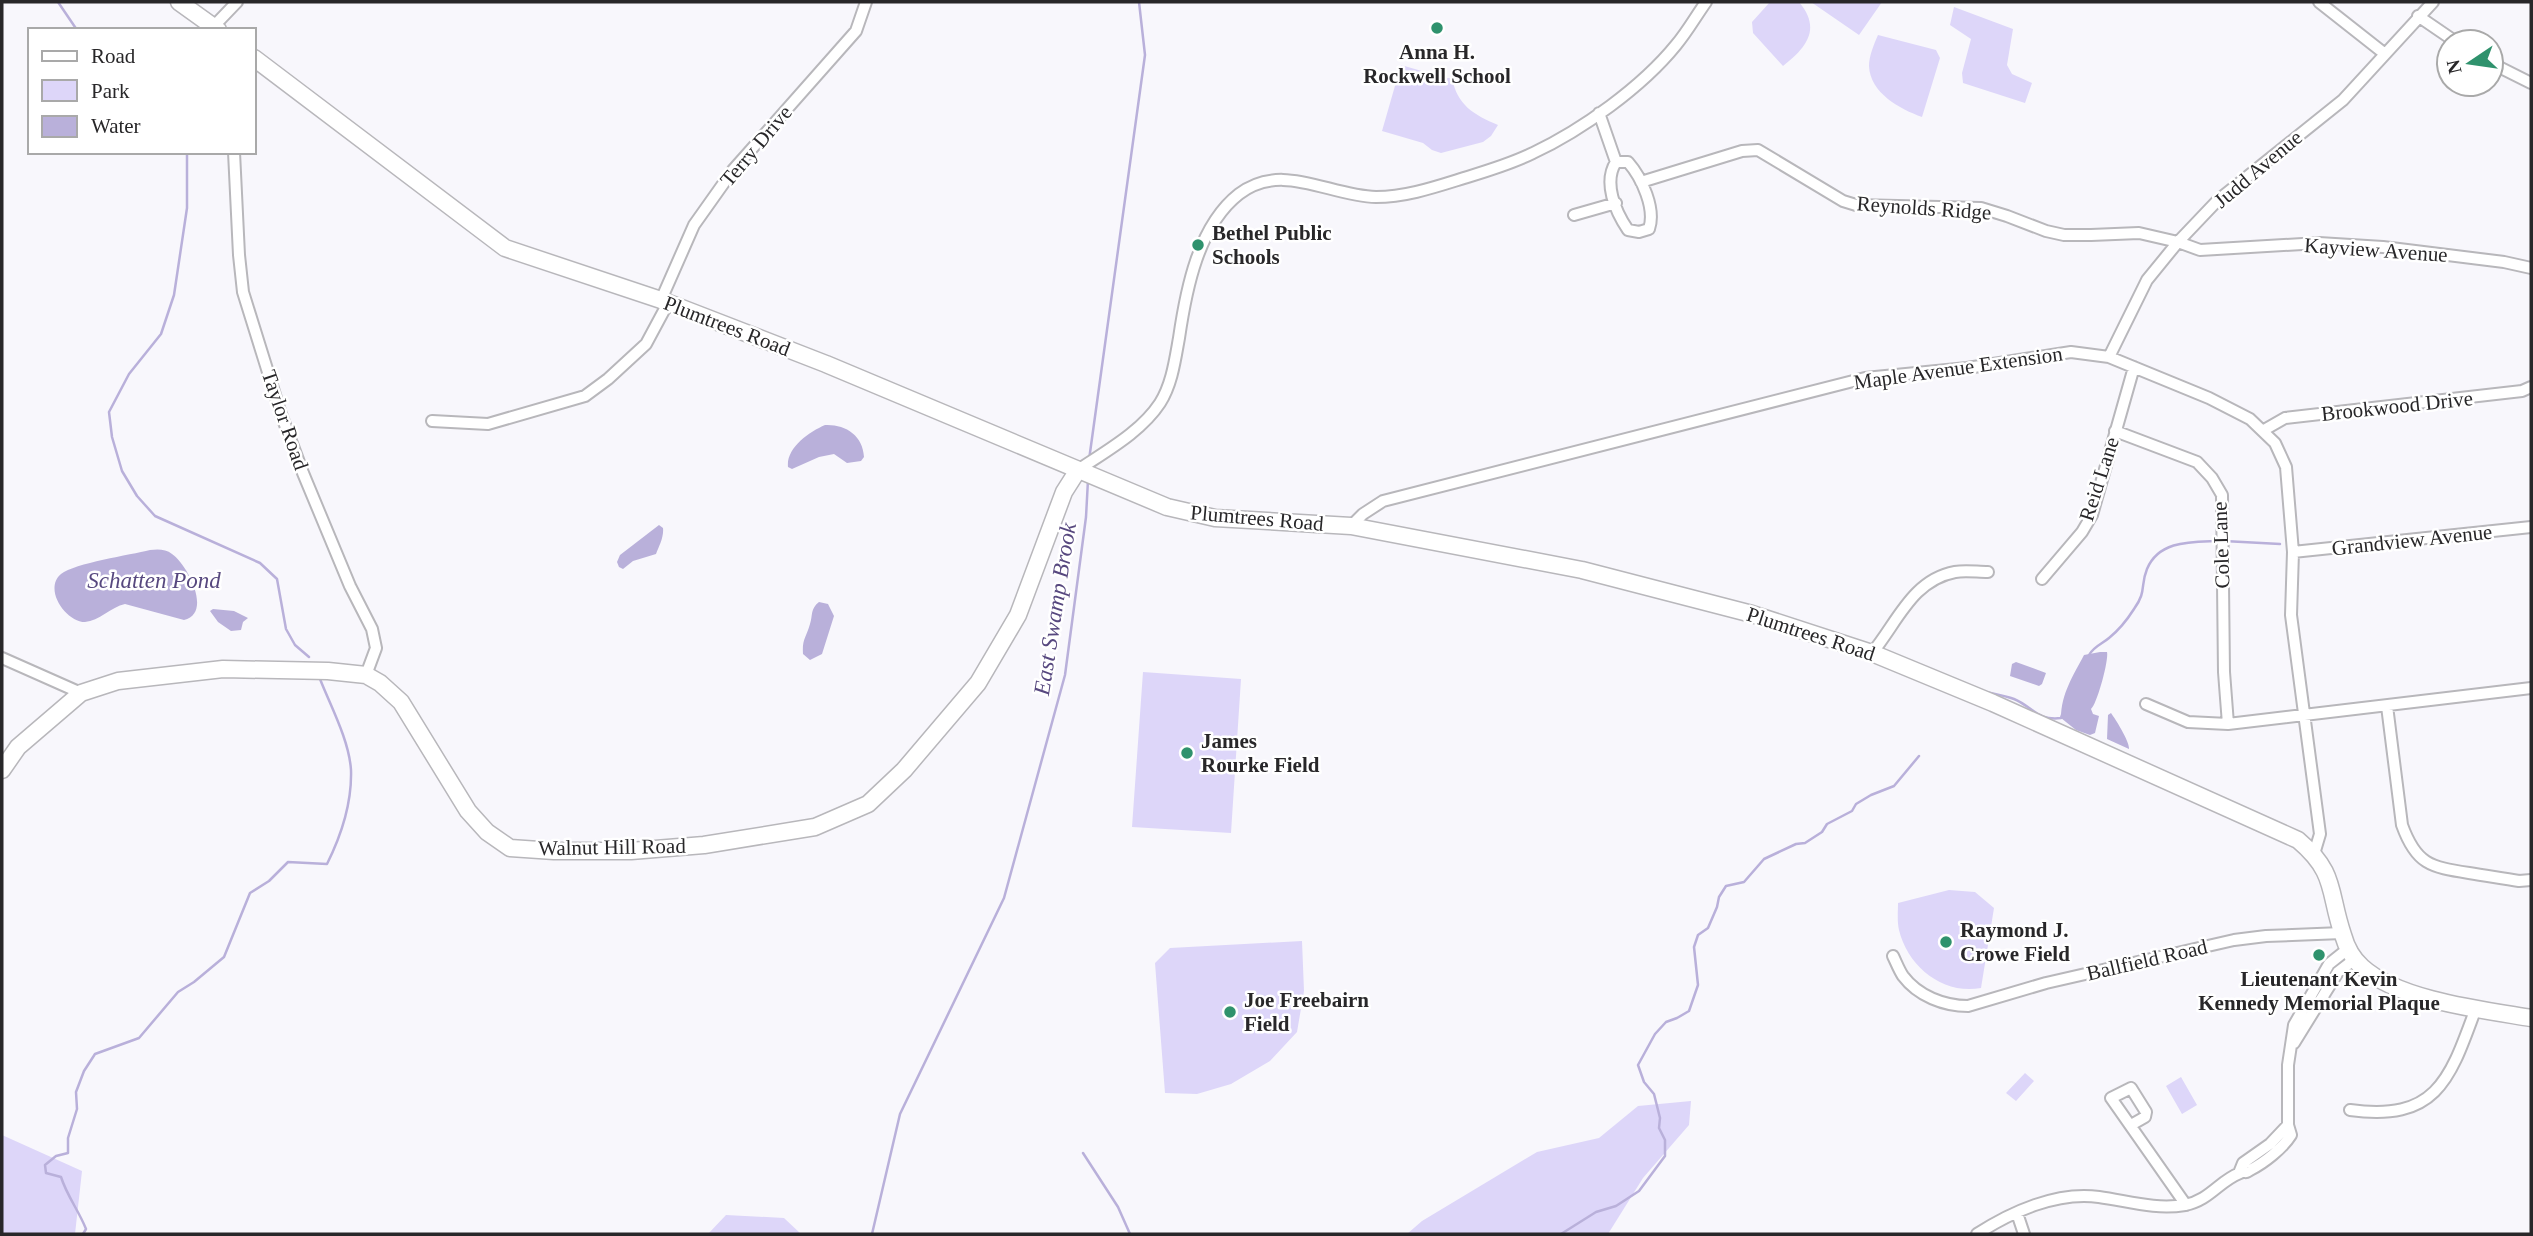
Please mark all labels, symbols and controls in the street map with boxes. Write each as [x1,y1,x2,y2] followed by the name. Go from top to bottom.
[1429,20,1445,36] marker: Anna H. Rockwell School
[28,28,256,154] legend
[2435,28,2505,98] north arrow
[1363,40,1511,88] place label: Anna H. Rockwell School
[91,44,136,68] text: Road
[2442,57,2466,76] text: N
[91,79,130,103] text: Park
[715,101,797,191] street label: Terry Drive
[91,114,141,138] text: Water
[2209,125,2307,213] street label: Judd Avenue
[1856,191,1992,225] street label: Reynolds Ridge
[1212,221,1332,269] place label: Bethel Public Schools
[2304,233,2448,267] street label: Kayview Avenue
[1190,237,1206,253] marker: Bethel Public Schools
[660,291,794,361] street label: Plumtrees Road
[1852,341,2065,395] street label: Maple Avenue Extension
[257,367,313,474] street label: Taylor Road
[2320,386,2474,426] street label: Brookwood Drive
[2074,434,2124,524] street label: Reid Lane
[1189,500,1325,536] street label: Plumtrees Road
[2207,501,2235,589] street label: Cole Lane
[1029,520,1081,698] water label: East Swamp Brook
[2331,520,2493,560] street label: Grandview Avenue
[87,568,221,593] water label: Schatten Pond
[1744,602,1879,666] street label: Plumtrees Road
[1201,729,1320,777] place label: James Rourke Field
[1179,745,1195,761] marker: James Rourke Field
[538,834,687,860] street label: Walnut Hill Road
[1960,918,2070,966] place label: Raymond J. Crowe Field
[1938,934,1954,950] marker: Raymond J. Crowe Field
[2084,934,2210,986] street label: Ballfield Road
[2311,947,2327,963] marker: Lieutenant Kevin Kennedy Memorial Plaque
[2198,967,2440,1015] place label: Lieutenant Kevin Kennedy Memorial Plaque
[1244,988,1369,1036] place label: Joe Freebairn Field
[1222,1004,1238,1020] marker: Joe Freebairn Field

